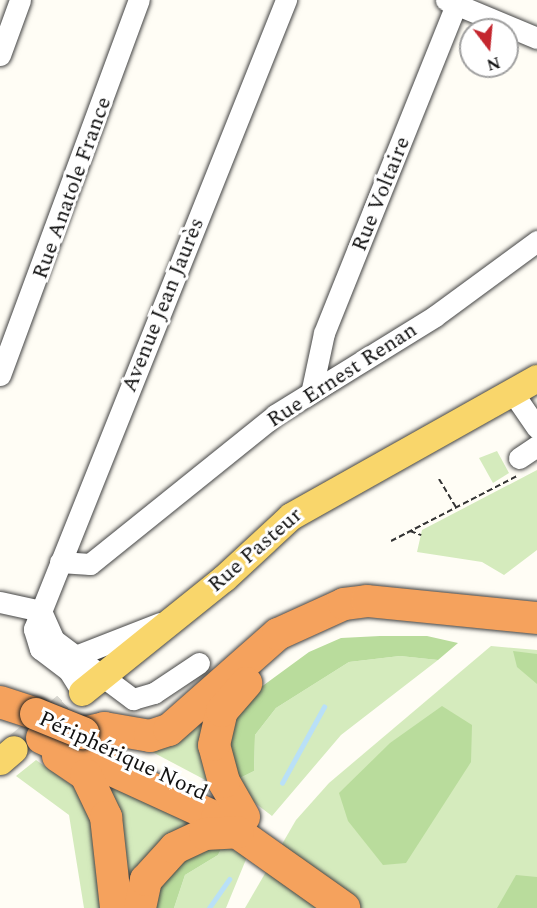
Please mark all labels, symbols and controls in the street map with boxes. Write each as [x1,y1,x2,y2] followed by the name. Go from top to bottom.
[459,18,519,78] north arrow
[484,50,503,77] text: N
[27,93,117,283] street label: Rue Anatole France
[346,133,416,255] street label: Rue Voltaire
[116,214,210,396] street label: Avenue Jean Jaurès
[262,317,422,433] street label: Rue Ernest Renan
[202,502,308,598] street label: Rue Pasteur
[35,705,211,807] street label: Périphérique Nord

